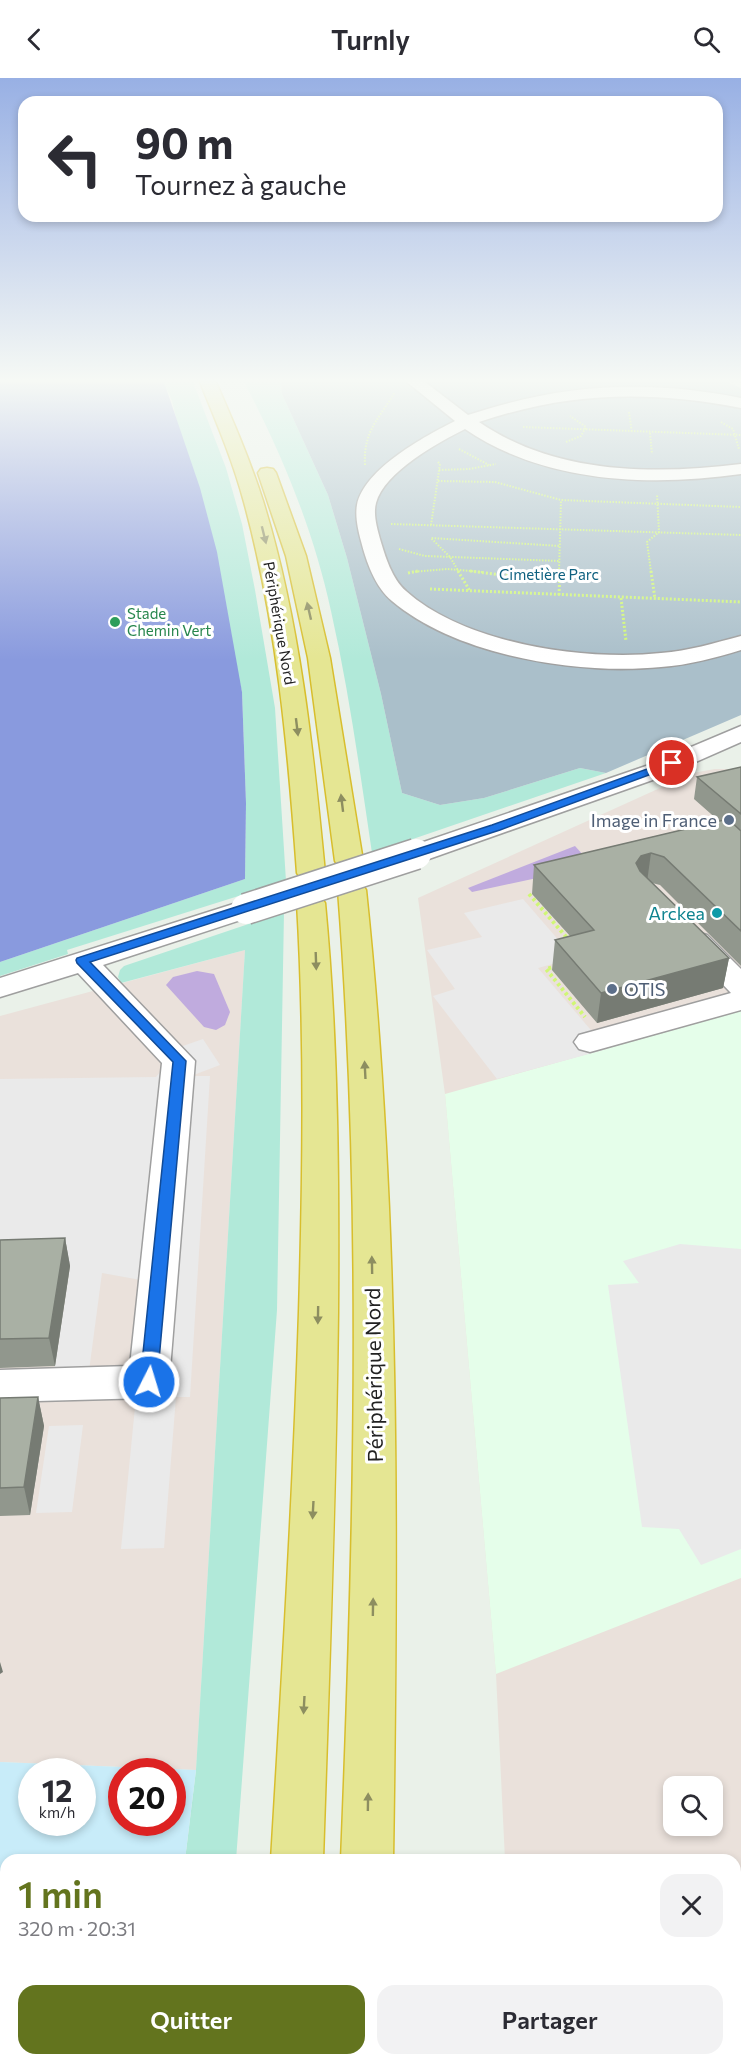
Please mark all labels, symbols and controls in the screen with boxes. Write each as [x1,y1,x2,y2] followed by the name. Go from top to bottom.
[18,23,51,56] icon: back
[331,23,410,56] text: Turnly
[690,23,723,56] icon: search
[135,116,234,168] text: 90 m
[36,120,114,198] icon: left
[135,168,346,201] text: Tournez à gauche
[259,526,269,545] one-way arrow
[260,560,300,686] street label: Périphérique Nord
[499,565,599,583] park label: Cimetière Parc
[303,601,313,620] one-way arrow
[127,604,212,639] place label: Stade Chemin Vert
[108,615,122,629] marker: Stade Chemin Vert
[292,718,302,737] one-way arrow
[646,737,697,788] pin
[655,746,688,779] icon: arrive
[337,793,347,812] one-way arrow
[591,809,717,831] place label: Image in France
[722,813,736,827] marker: Image in France
[649,902,705,924] place label: Arckea
[710,906,724,920] marker: Arckea
[311,952,321,971] one-way arrow
[624,978,665,1000] place label: OTIS
[605,982,619,996] marker: OTIS
[360,1060,369,1079] one-way arrow
[367,1255,376,1274] one-way arrow
[359,1287,387,1463] street label: Périphérique Nord
[313,1306,323,1325] one-way arrow
[117,1350,181,1414] position arrow
[308,1501,317,1520] one-way arrow
[368,1597,377,1616] one-way arrow
[299,1696,308,1715] one-way arrow
[108,1758,186,1836] speed limit sign: 20
[42,1771,72,1808] text: 12
[663,1776,723,1836] map controls
[663,1776,723,1836] button: search
[363,1792,373,1811] one-way arrow
[39,1803,75,1821] text: km/h
[18,1871,103,1915] text: 1 min
[660,1874,723,1937] button: close
[18,1916,136,1940] text: 320 m · 20:31
[18,1985,365,2054] button: Quitter
[377,1985,723,2054] button: Partager

